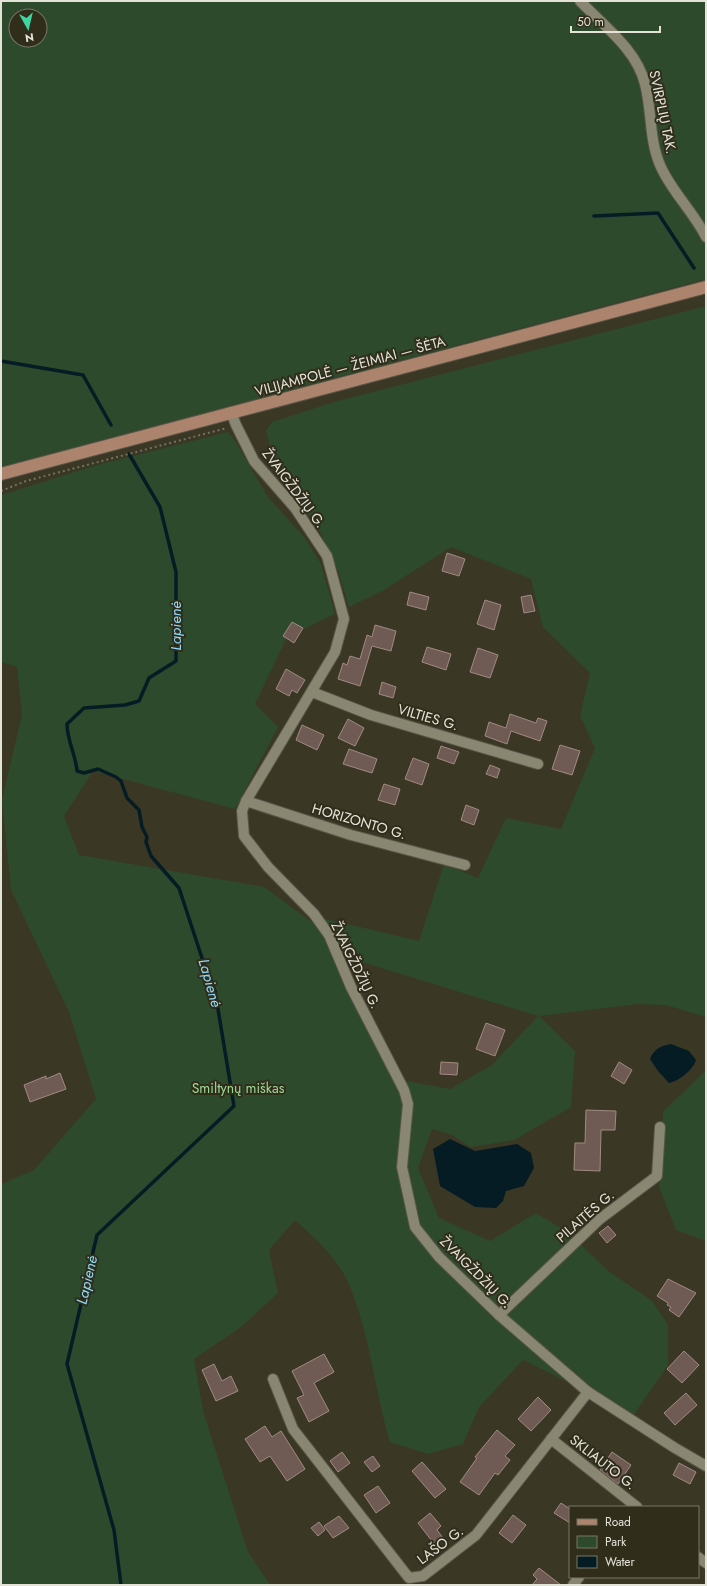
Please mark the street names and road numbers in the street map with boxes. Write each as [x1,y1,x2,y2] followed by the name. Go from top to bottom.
[644,68,682,156] street label: SVIRPLIŲ TAK.
[252,331,448,401] street label: VILIJAMPOLĖ — ŽEIMIAI — ŠĖTA
[257,444,331,532] street label: ŽVAIGŽDŽIŲ G.
[395,699,461,735] street label: VILTIES G.
[310,798,408,844] street label: HORIZONTO G.
[326,918,386,1012] street label: ŽVAIGŽDŽIŲ G.
[552,1185,618,1247] street label: PILAITĖS G.
[435,1231,517,1313] street label: ŽVAIGŽDŽIŲ G.
[566,1430,640,1494] street label: SKLIAUTO G.
[413,1521,467,1569] street label: LAŠO G.

